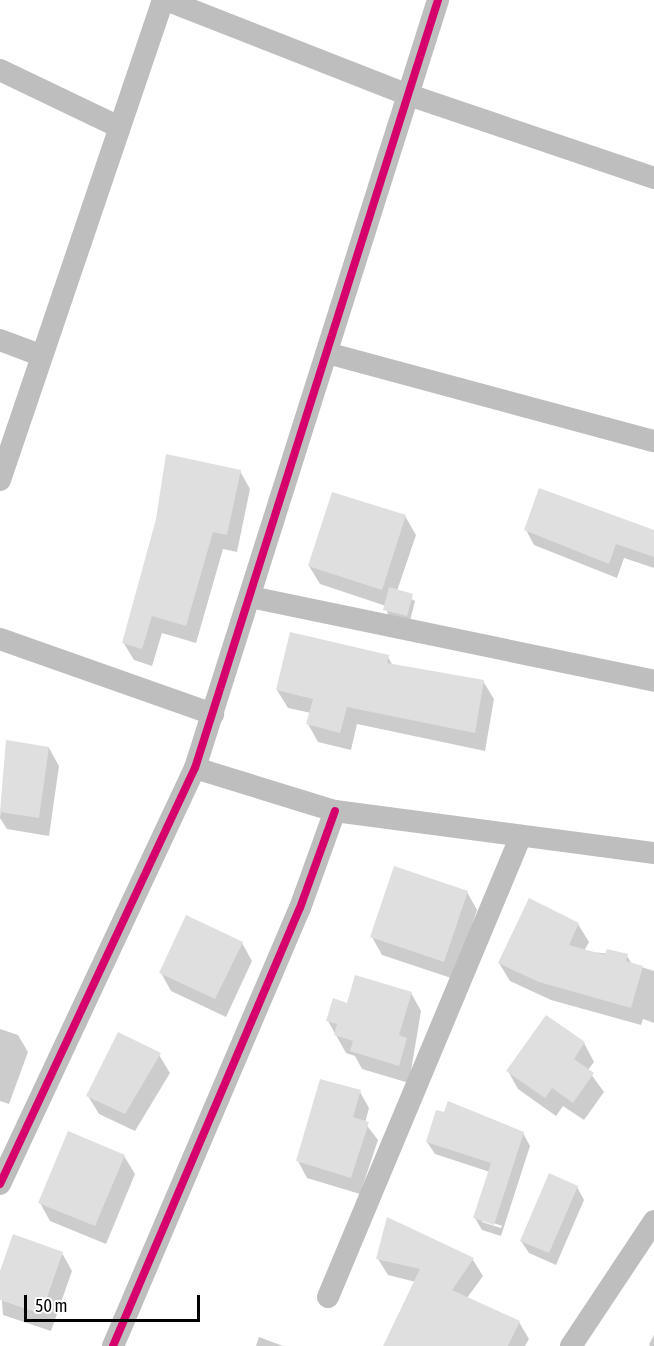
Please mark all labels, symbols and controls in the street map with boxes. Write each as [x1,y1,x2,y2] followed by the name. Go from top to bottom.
[27,1283,202,1321] scale bar
[35,1295,67,1316] text: 50 m

